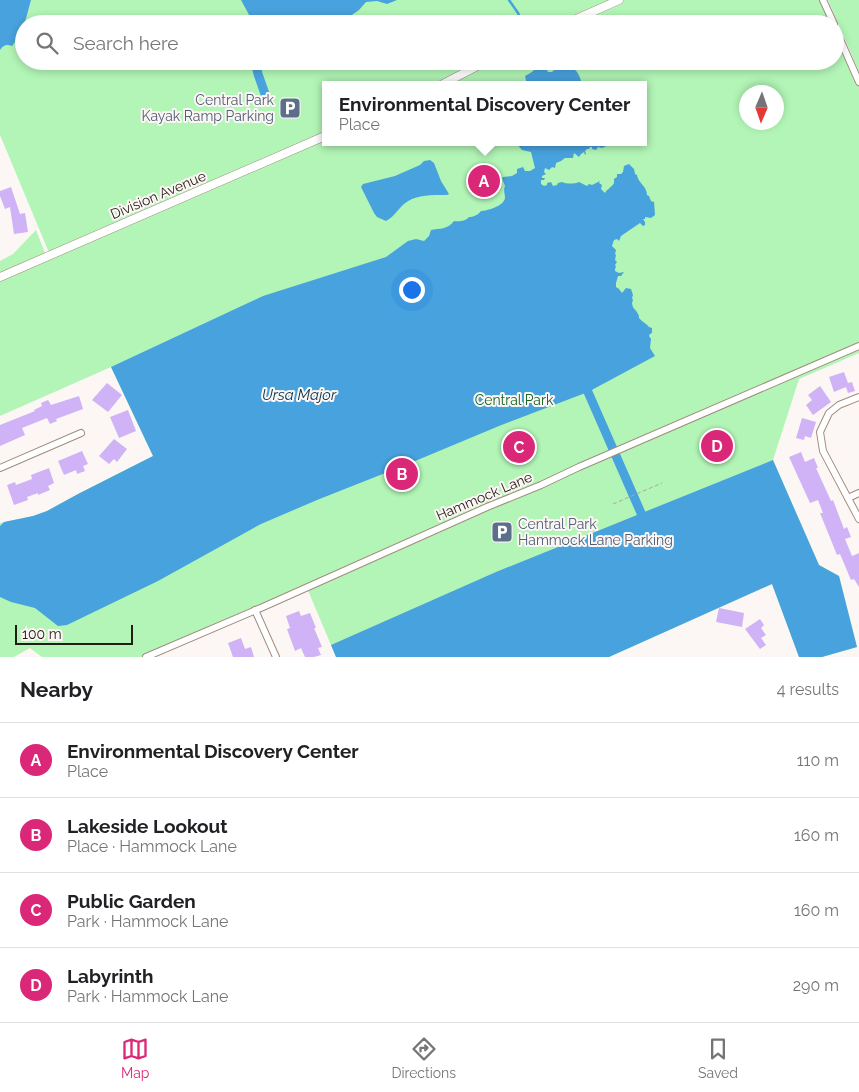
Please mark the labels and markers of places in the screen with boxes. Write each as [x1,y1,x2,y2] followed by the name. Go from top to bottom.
[141,92,275,124] place label: Central Park Kayak Ramp Parking
[278,96,302,120] parking icon: Central Park Kayak Ramp Parking
[468,162,500,200] pin: A
[701,427,733,465] pin: D
[503,428,535,466] pin: C
[386,455,418,493] pin: B
[518,516,673,548] place label: Central Park Hammock Lane Parking
[490,520,514,544] parking icon: Central Park Hammock Lane Parking

